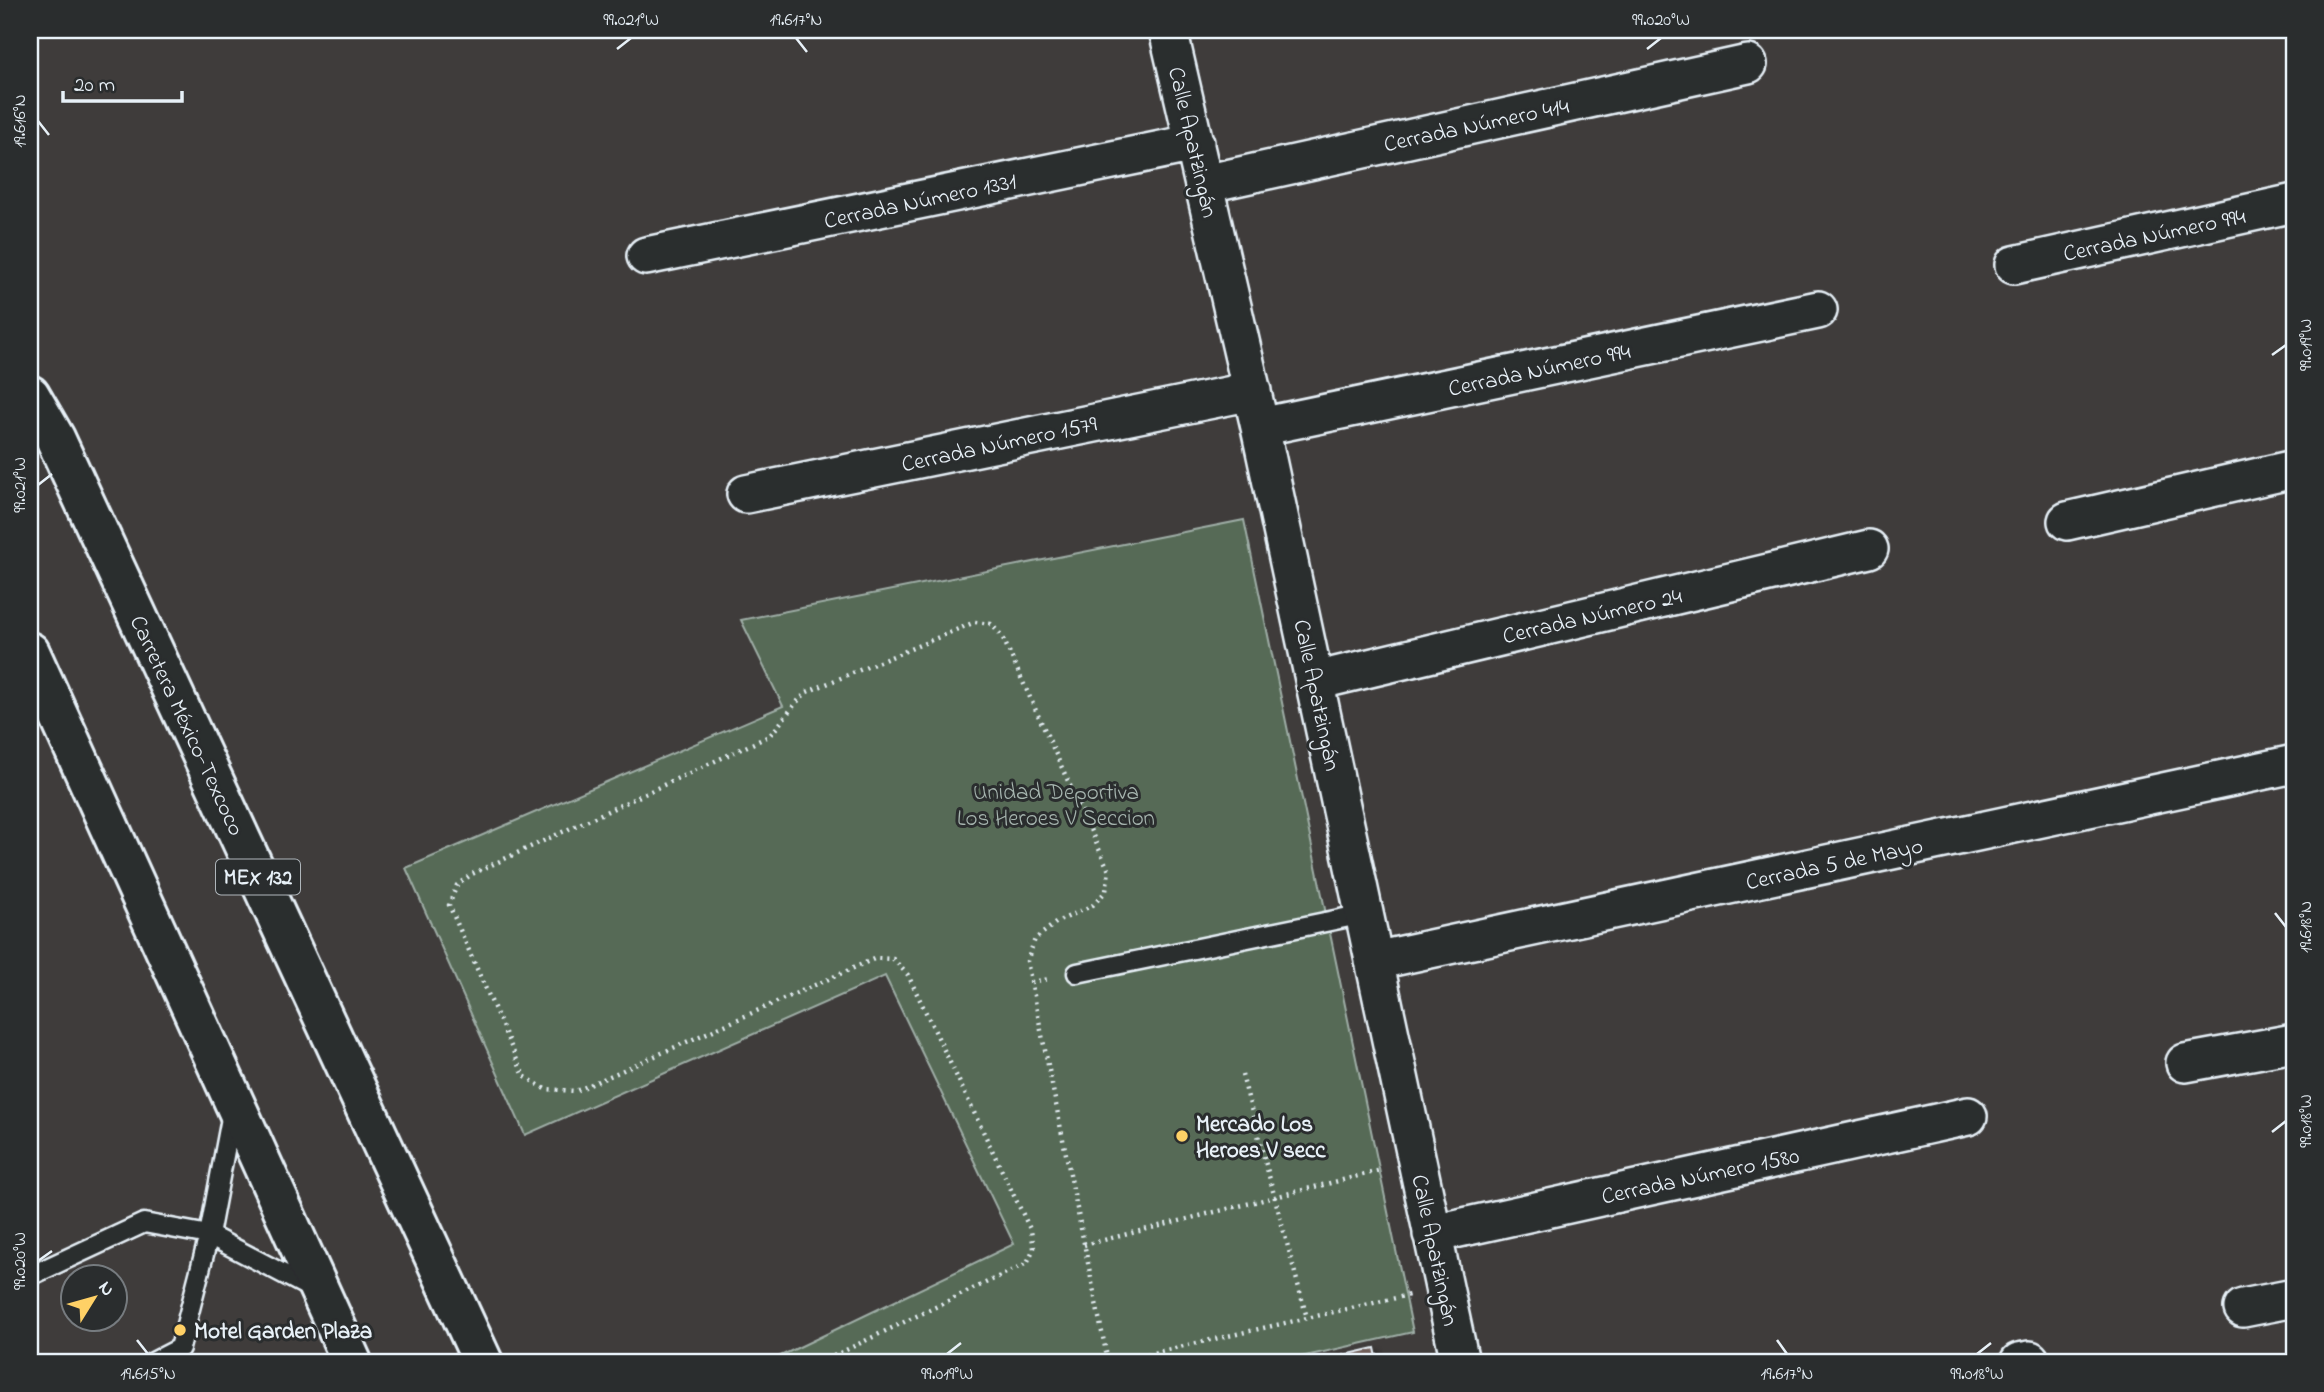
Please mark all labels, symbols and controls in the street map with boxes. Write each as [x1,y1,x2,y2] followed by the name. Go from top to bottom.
[603,8,659,34] text: 99.021°W
[770,8,822,34] text: 19.617°N
[1632,8,1690,34] text: 99.020°W
[63,60,182,104] scale bar
[1157,64,1225,222] street label: Calle Apatzingán
[74,71,115,101] text: 20 m
[1381,91,1573,162] street label: Cerrada Número 414
[8,94,34,148] text: 19.616°N
[821,166,1020,239] street label: Cerrada Número 1331
[2060,201,2249,272] street label: Cerrada Número 994
[2294,319,2320,371] text: 99.019°W
[1445,336,1634,407] street label: Cerrada Número 994
[899,409,1100,482] street label: Cerrada Número 1579
[8,457,34,513] text: 99.021°W
[1500,581,1686,654] street label: Cerrada Número 24
[120,610,251,842] street label: Carretera México-Texcoco
[1282,617,1348,775] street label: Calle Apatzingán
[957,777,1155,836] park label: Unidad Deportiva Los Heroes V Seccion
[1743,831,1927,902] street label: Cerrada 5 de Mayo
[216,860,300,894] road number: MEX 132
[2294,901,2320,953] text: 19.618°N
[2294,1094,2320,1148] text: 99.018°W
[1196,1109,1326,1168] place label: Mercado Los Heroes V secc
[1174,1128,1190,1144] marker: Mercado Los Heroes V secc
[1599,1140,1802,1215] street label: Cerrada Número 1580
[1400,1172,1466,1330] street label: Calle Apatzingán
[8,1232,34,1290] text: 99.020°W
[60,1262,130,1332] north arrow
[91,1276,120,1303] text: N
[194,1316,372,1349] place label: Motel Garden Plaza
[172,1322,188,1338] marker: Motel Garden Plaza
[120,1362,176,1388] text: 19.615°N
[921,1362,973,1388] text: 99.019°W
[1761,1362,1813,1388] text: 19.617°N
[1950,1362,2004,1388] text: 99.018°W

